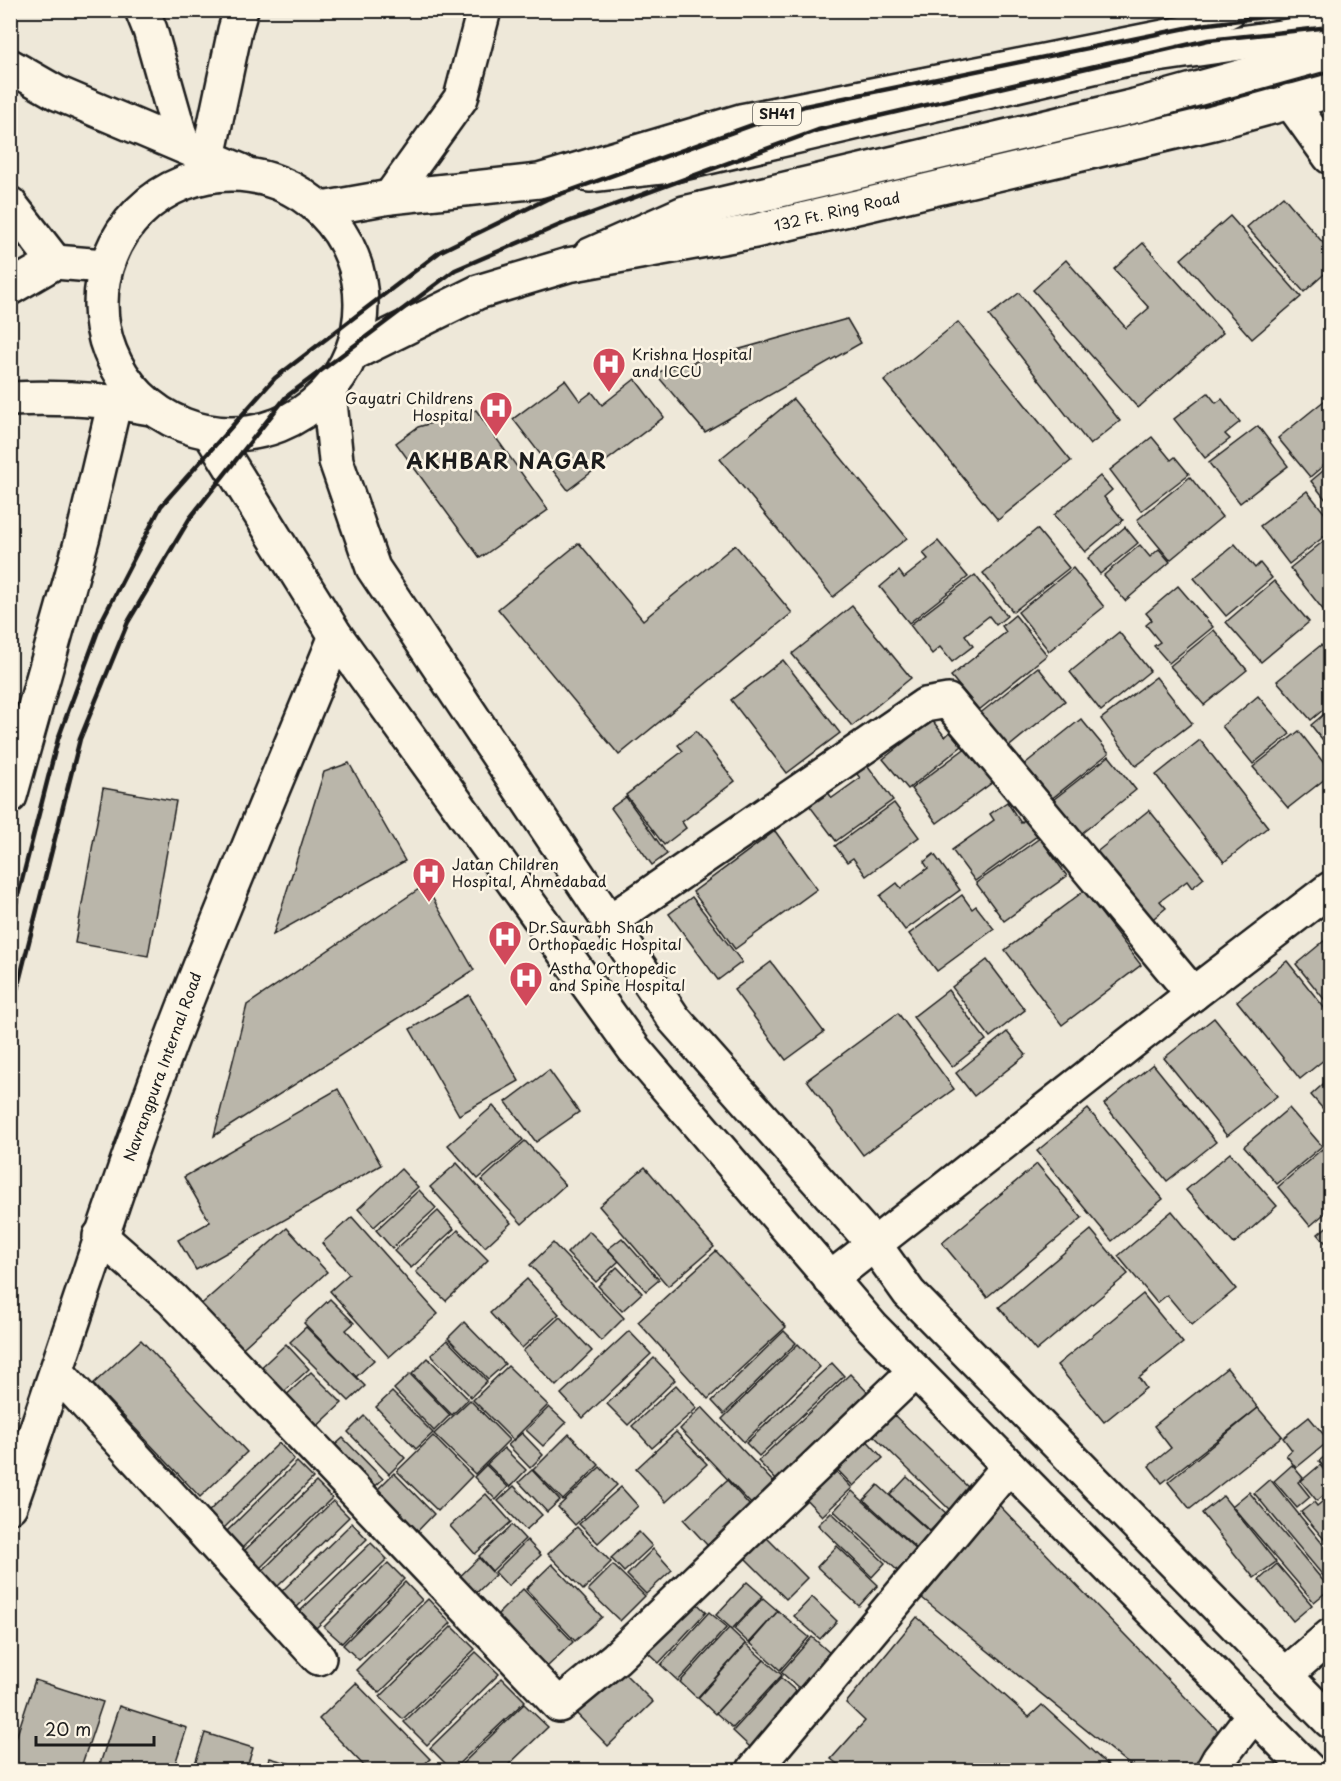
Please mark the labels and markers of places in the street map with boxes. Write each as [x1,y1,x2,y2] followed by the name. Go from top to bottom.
[632,342,752,382] place label: Krishna Hospital and ICCU
[591,346,627,393] hospital icon: Krishna Hospital and ICCU
[345,386,473,426] place label: Gayatri Childrens Hospital
[478,390,514,437] hospital icon: Gayatri Childrens Hospital
[452,852,607,892] place label: Jatan Children Hospital, Ahmedabad
[411,856,447,903] hospital icon: Jatan Children Hospital, Ahmedabad
[528,915,682,955] place label: Dr.Saurabh Shah Orthopaedic Hospital
[487,919,523,966] hospital icon: Dr.Saurabh Shah Orthopaedic Hospital
[549,956,685,996] place label: Astha Orthopedic and Spine Hospital
[508,960,544,1007] hospital icon: Astha Orthopedic and Spine Hospital

